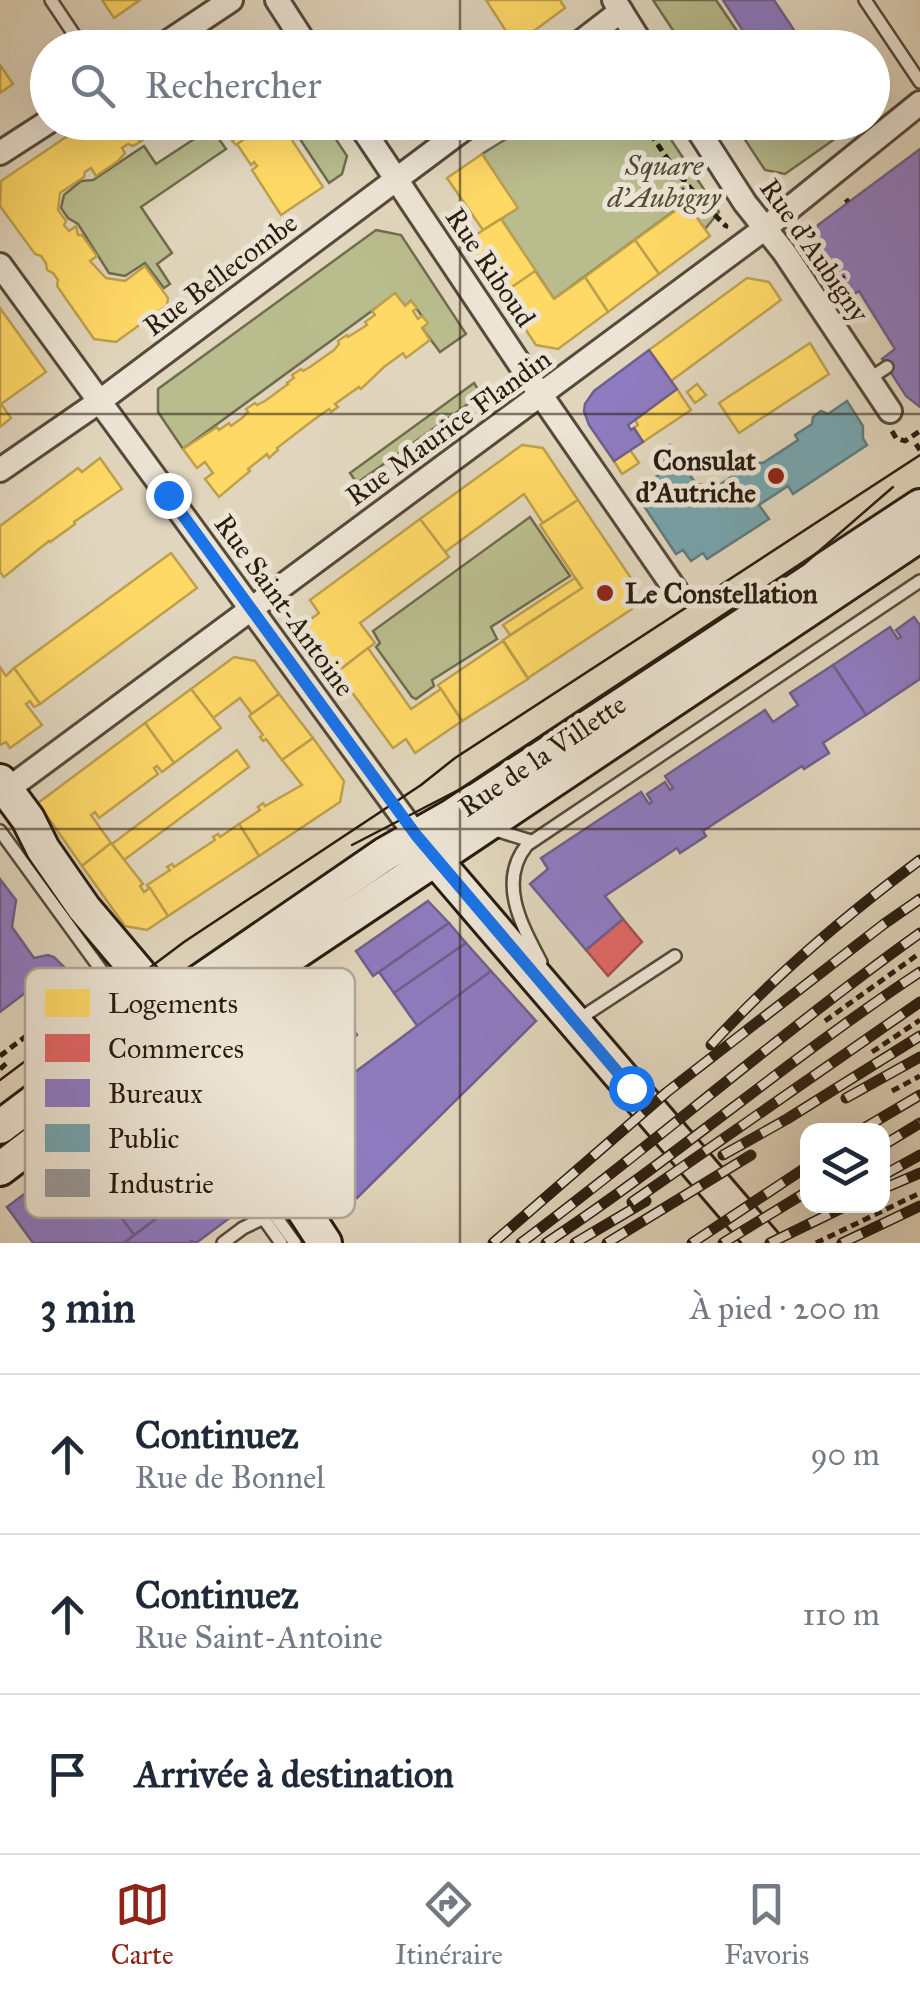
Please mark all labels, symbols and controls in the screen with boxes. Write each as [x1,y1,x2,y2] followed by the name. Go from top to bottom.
[30,30,890,140] search box
[65,58,120,113] icon: search
[145,62,321,108] text: Rechercher
[606,148,722,215] park label: Square d'Aubigny
[752,172,877,330] street label: Rue d'Aubigny
[438,201,543,334] street label: Rue Riboud
[136,205,304,344] street label: Rue Bellecombe
[339,341,558,514] street label: Rue Maurice Flandin
[636,443,756,510] place label: Consulat d'Autriche
[765,465,787,487] marker: Consulat d'Autriche
[146,473,192,519] route end
[207,507,362,703] street label: Rue Saint-Antoine
[625,576,818,611] place label: Le Constellation
[594,582,616,604] marker: Le Constellation
[452,686,633,824] street label: Rue de la Villette
[25,968,355,1218] legend
[108,986,238,1021] text: Logements
[108,1031,244,1066] text: Commerces
[609,1066,655,1112] route start
[108,1076,203,1111] text: Bureaux
[108,1121,179,1156] text: Public
[800,1123,890,1213] map controls
[800,1123,890,1213] button: layers
[108,1166,214,1201] text: Industrie
[40,1282,135,1334] text: 3 min
[690,1289,880,1328] text: À pied · 200 m
[135,1412,299,1458] text: Continuez
[40,1427,95,1482] icon: ahead
[810,1435,880,1474] text: 90 m
[135,1458,325,1497] text: Rue de Bonnel
[135,1572,299,1618] text: Continuez
[40,1587,95,1642] icon: ahead
[802,1595,880,1634] text: 110 m
[135,1618,383,1657] text: Rue Saint-Antoine
[40,1747,95,1802] icon: arrive
[135,1751,454,1797] text: Arrivée à destination
[111,1877,174,1972] tab: Carte
[395,1877,503,1972] tab: Itinéraire
[724,1877,809,1972] tab: Favoris

